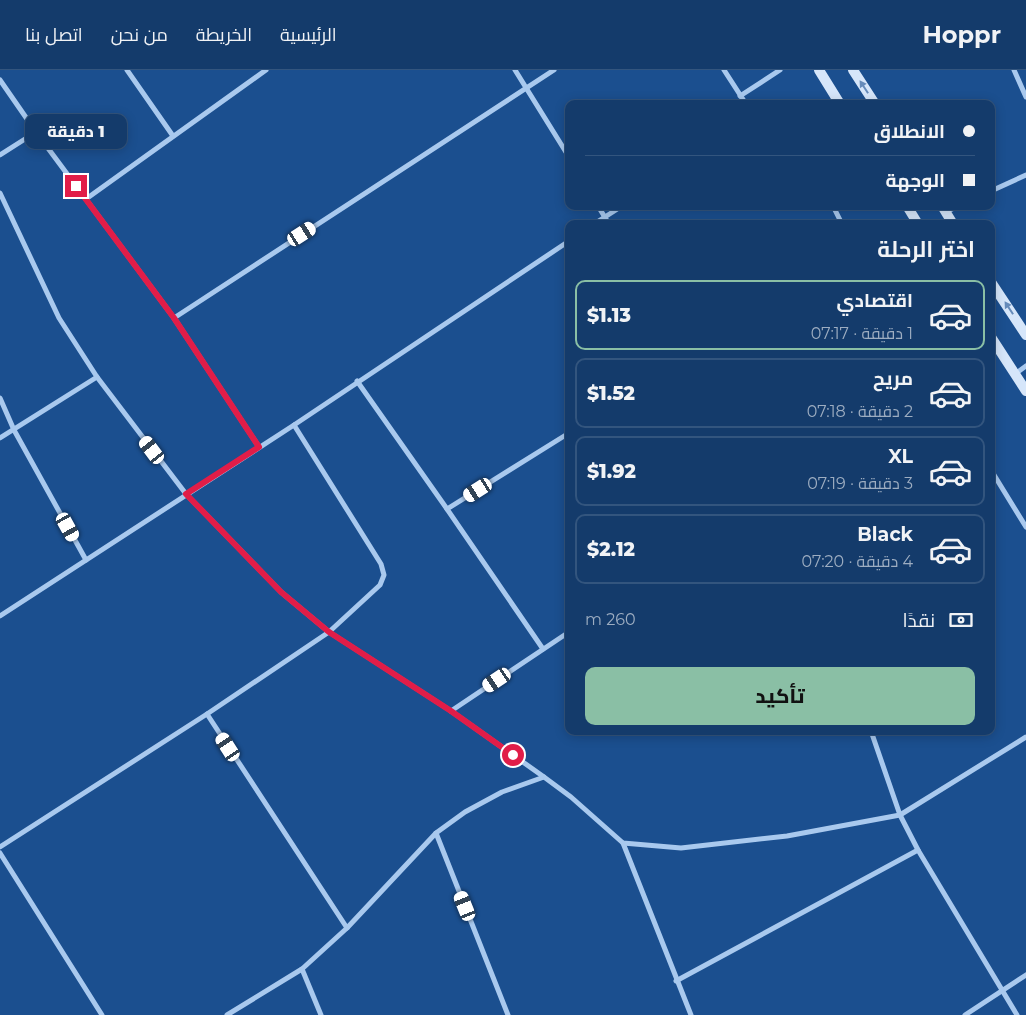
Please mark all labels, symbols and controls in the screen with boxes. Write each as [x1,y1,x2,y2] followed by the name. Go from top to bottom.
[922,20,1001,49] text: Hoppr
[25,24,83,46] text: اتصل بنا
[111,24,168,46] text: من نحن
[196,24,252,46] text: الخريطة
[280,24,336,46] text: الرئيسية
[859,80,869,94] one-way arrow
[25,114,127,148] callout: 1 دقيقة
[874,120,945,143] text: الانطلاق
[47,122,105,141] text: 1 دقيقة
[885,169,945,192] text: الوجهة
[65,175,87,197] route end
[285,220,318,248] car
[877,236,975,263] text: اختر الرحلة
[837,289,913,312] text: اقتصادي
[928,293,973,338] icon: car
[1004,301,1013,315] one-way arrow
[587,304,631,327] text: $1.13
[811,324,913,343] text: 1 دقيقة · 07:17
[873,367,913,390] text: مريح
[928,371,973,416] icon: car
[587,382,635,405] text: $1.52
[807,402,913,421] text: 2 دقيقة · 07:18
[136,434,167,466] car
[888,445,913,468] text: XL
[928,449,973,494] icon: car
[587,460,636,483] text: $1.92
[807,474,913,493] text: 3 دقيقة · 07:19
[461,476,494,504] car
[54,510,81,544] car
[857,523,913,546] text: Black
[928,527,973,572] icon: car
[587,538,635,561] text: $2.12
[802,552,913,571] text: 4 دقيقة · 07:20
[947,606,975,634] icon: cash
[903,609,935,632] text: نقدًا
[585,610,636,629] text: 260 m
[480,665,513,695] car
[585,667,975,725] button: تأكيد
[213,730,242,764] car
[502,744,524,766] route start
[452,889,477,923] car

